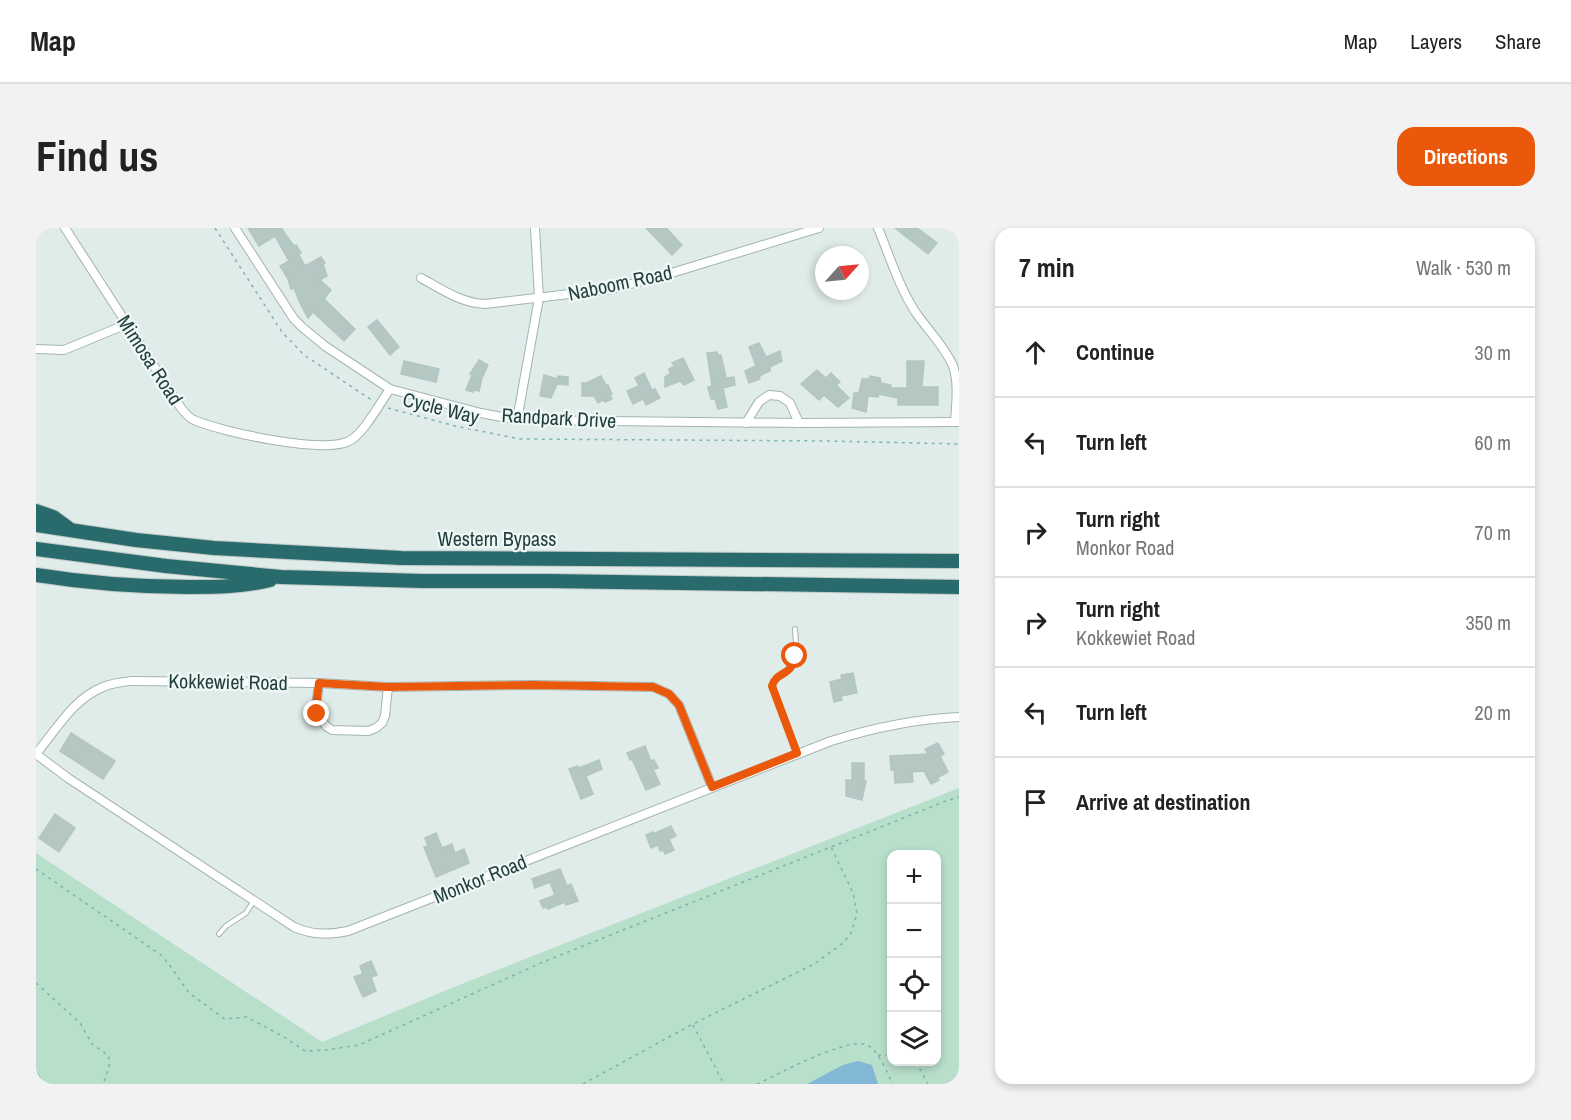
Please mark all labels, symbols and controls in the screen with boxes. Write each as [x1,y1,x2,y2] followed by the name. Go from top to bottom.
[30,22,76,60] text: Map
[1344,27,1377,56] text: Map
[1410,27,1462,56] text: Layers
[1495,27,1541,56] text: Share
[1397,127,1535,186] button: Directions
[36,128,158,184] text: Find us
[815,246,869,300] north arrow
[1019,250,1075,285] text: 7 min
[1416,254,1511,281] text: Walk · 530 m
[565,258,674,307] street label: Naboom Road
[111,310,190,410] street label: Mimosa Road
[1019,336,1052,369] icon: ahead
[1076,337,1154,367] text: Continue
[1475,339,1511,366] text: 30 m
[400,385,483,430] street label: Cycle Way
[501,401,617,434] street label: Randpark Drive
[1019,426,1052,459] icon: left
[1076,427,1147,457] text: Turn left
[1475,429,1511,456] text: 60 m
[1076,504,1160,534] text: Turn right
[1019,516,1052,549] icon: right
[1475,519,1511,546] text: 70 m
[437,525,557,552] street label: Western Bypass
[1076,534,1174,561] text: Monkor Road
[1076,594,1160,624] text: Turn right
[1019,606,1052,639] icon: right
[1465,609,1511,636] text: 350 m
[1076,624,1195,651] text: Kokkewiet Road
[781,642,807,668] route start
[168,667,288,696] street label: Kokkewiet Road
[1019,696,1052,729] icon: left
[1076,697,1147,727] text: Turn left
[1475,699,1511,726] text: 20 m
[303,700,329,726] route end
[1019,786,1052,819] icon: arrive
[1076,787,1250,817] text: Arrive at destination
[429,848,531,909] street label: Monkor Road
[887,850,941,1066] map controls
[887,850,941,904] button: +
[887,904,941,958] button: −
[887,958,941,1012] button: locate
[887,1012,941,1066] button: layers

